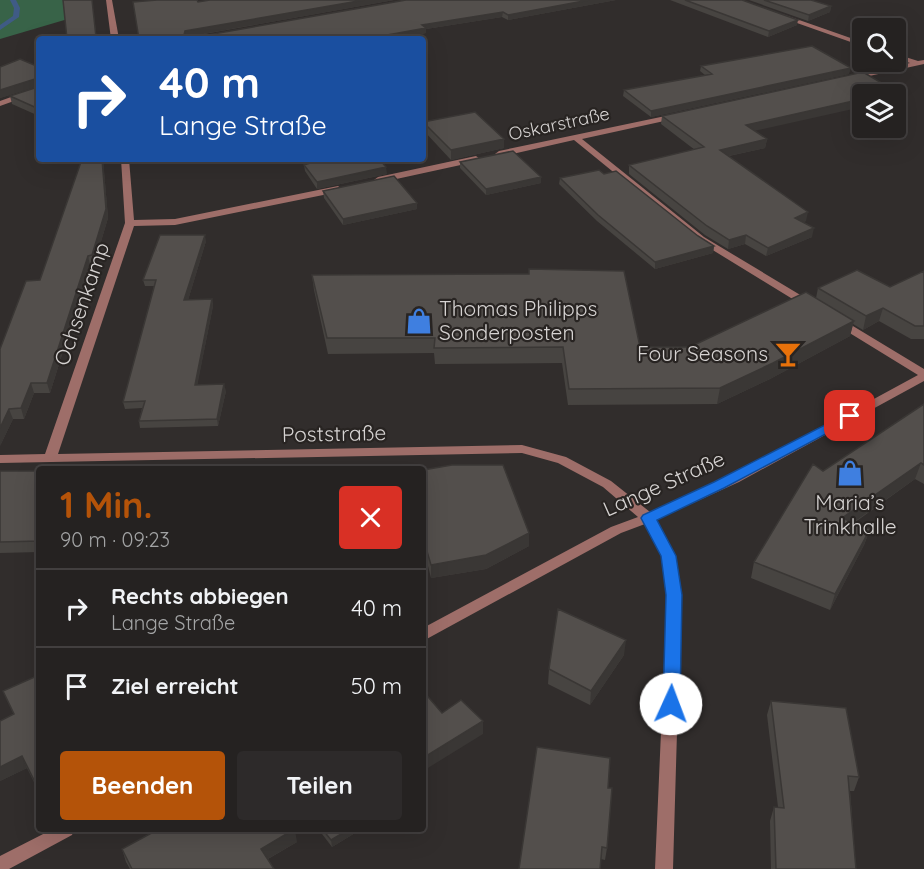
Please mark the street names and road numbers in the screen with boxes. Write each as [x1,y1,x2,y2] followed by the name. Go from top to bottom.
[506,102,612,145] street label: Oskarstraße
[48,239,114,369] street label: Ochsenkamp
[282,419,386,447] street label: Poststraße
[599,445,728,521] street label: Lange Straße

